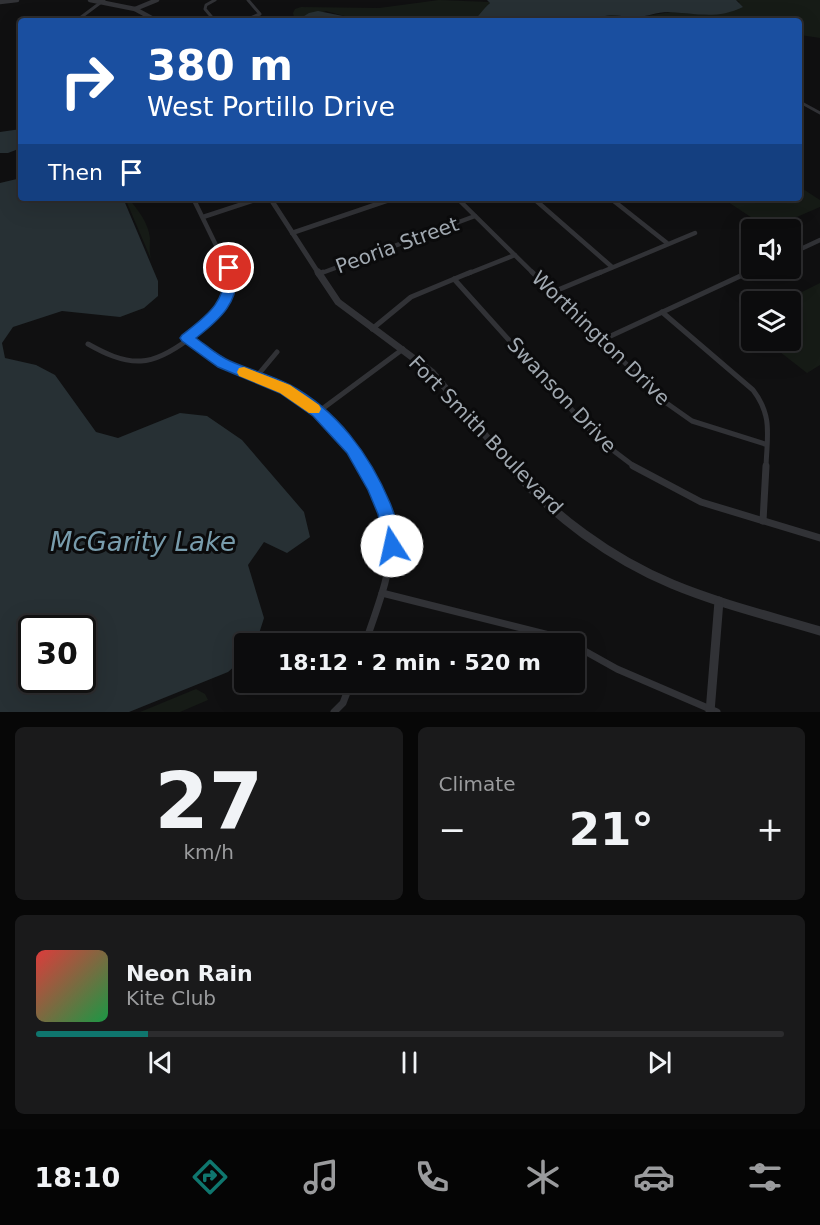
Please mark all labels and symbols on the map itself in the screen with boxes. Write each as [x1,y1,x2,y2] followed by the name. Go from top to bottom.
[332,212,462,278] street label: Peoria Street
[203,242,254,293] pin
[527,266,675,410] street label: Worthington Drive
[502,332,622,458] street label: Swanson Drive
[404,351,568,519] street label: Fort Smith Boulevard
[360,514,424,578] position arrow
[50,527,236,557] water label: McGarity Lake
[18,615,96,693] speed limit sign: 30

